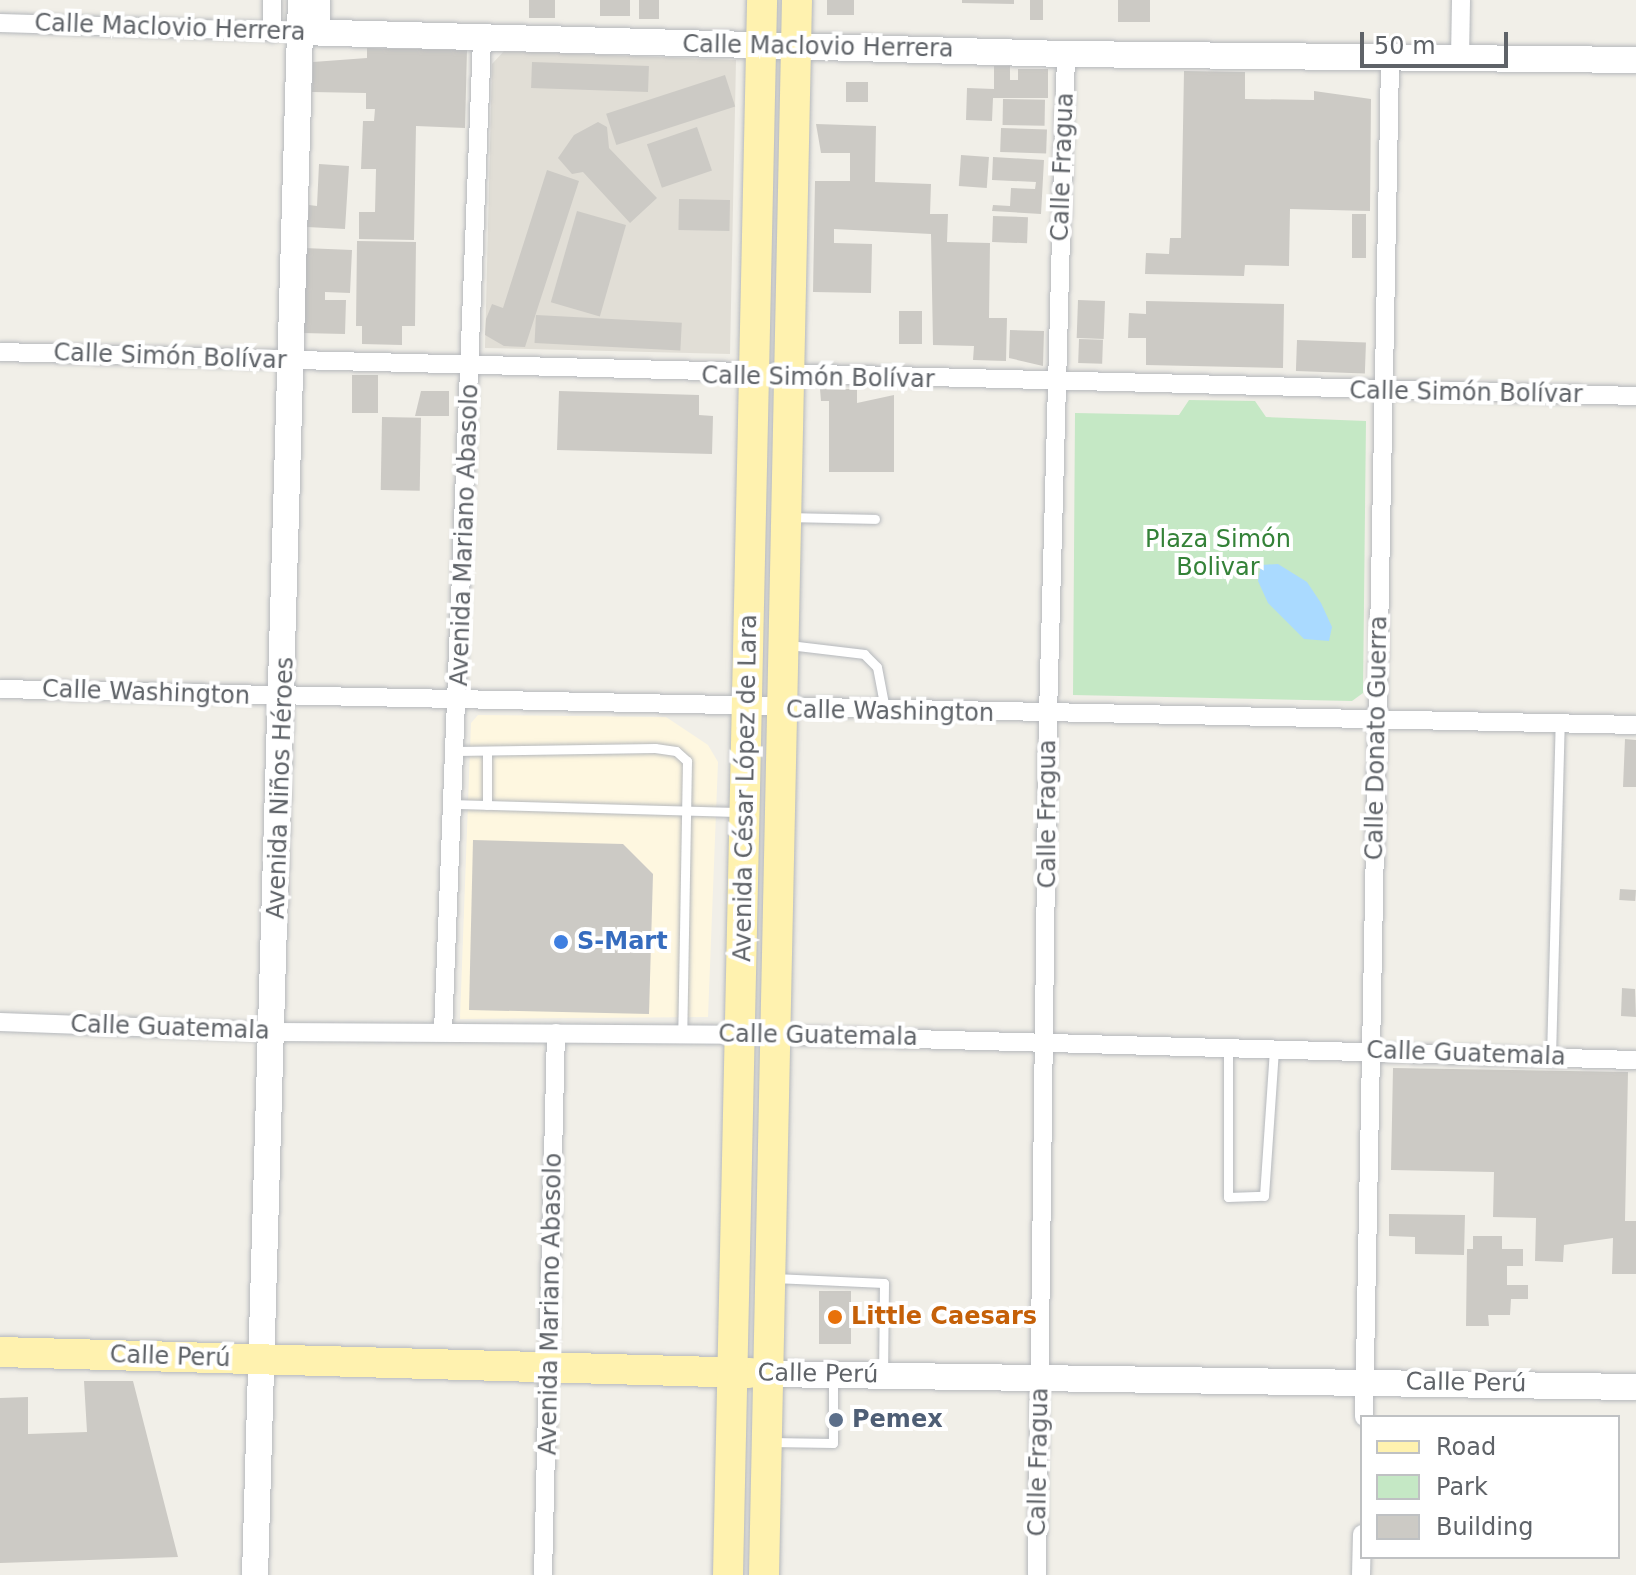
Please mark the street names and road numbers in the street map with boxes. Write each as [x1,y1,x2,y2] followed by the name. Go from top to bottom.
[34,9,306,47] street label: Calle Maclovio Herrera
[682,30,954,64] street label: Calle Maclovio Herrera
[1046,92,1080,242] street label: Calle Fragua
[53,339,287,375] street label: Calle Simón Bolívar
[701,362,935,394] street label: Calle Simón Bolívar
[1349,377,1583,409] street label: Calle Simón Bolívar
[445,383,485,687] street label: Avenida Mariano Abasolo
[729,614,763,962] street label: Avenida César López de Lara
[1360,615,1394,861] street label: Calle Donato Guerra
[262,656,300,920] street label: Avenida Niños Héroes
[41,675,251,711] street label: Calle Washington
[786,696,994,728] street label: Calle Washington
[1034,740,1062,888] street label: Calle Fragua
[70,1010,270,1046] street label: Calle Guatemala
[718,1020,918,1052] street label: Calle Guatemala
[1366,1036,1566,1072] street label: Calle Guatemala
[534,1153,568,1455] street label: Avenida Mariano Abasolo
[109,1341,231,1373] street label: Calle Perú
[757,1359,879,1389] street label: Calle Perú
[1405,1368,1527,1398] street label: Calle Perú
[1023,1387,1055,1537] street label: Calle Fragua

